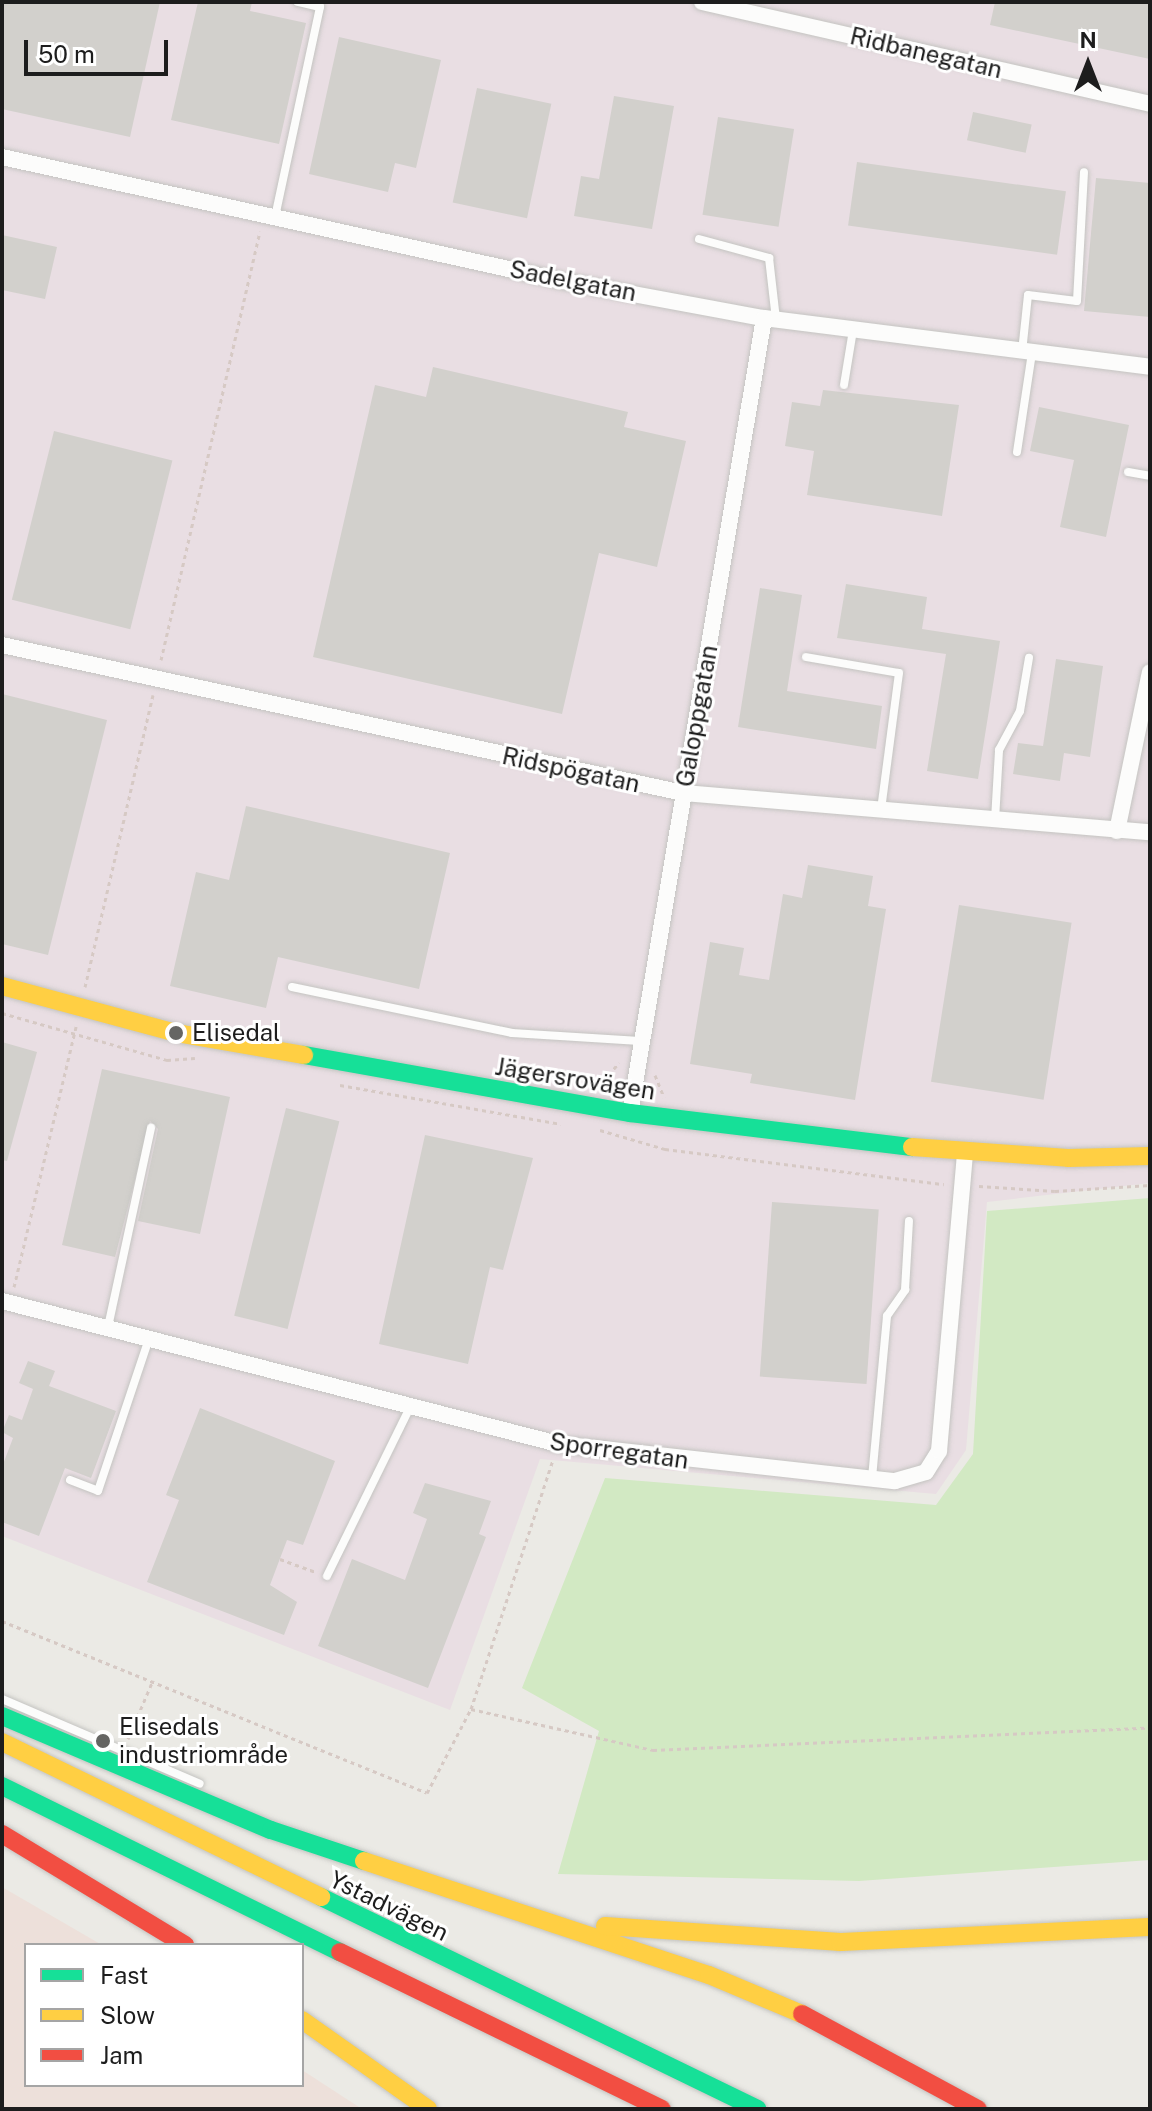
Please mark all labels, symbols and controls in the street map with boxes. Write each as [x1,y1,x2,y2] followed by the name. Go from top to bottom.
[847,22,1005,84] street label: Ridbanegatan
[28,24,172,74] scale bar
[1048,24,1128,104] north arrow
[1079,27,1097,53] text: N
[38,40,95,68] text: 50 m
[507,255,639,307] street label: Sadelgatan
[670,643,724,789] street label: Galoppgatan
[500,741,642,799] street label: Ridspögatan
[192,1019,280,1047] place label: Elisedal
[167,1024,185,1042] marker: Elisedal
[493,1052,657,1106] street label: Jägersrovägen
[548,1427,690,1475] street label: Sporregatan
[119,1713,288,1769] place label: Elisedals industriområde
[94,1732,112,1750] marker: Elisedals industriområde
[325,1865,453,1947] street label: Ystadvägen
[24,1943,304,2087] legend
[100,1961,148,1989] text: Fast
[100,2001,155,2029] text: Slow
[100,2041,143,2069] text: Jam

